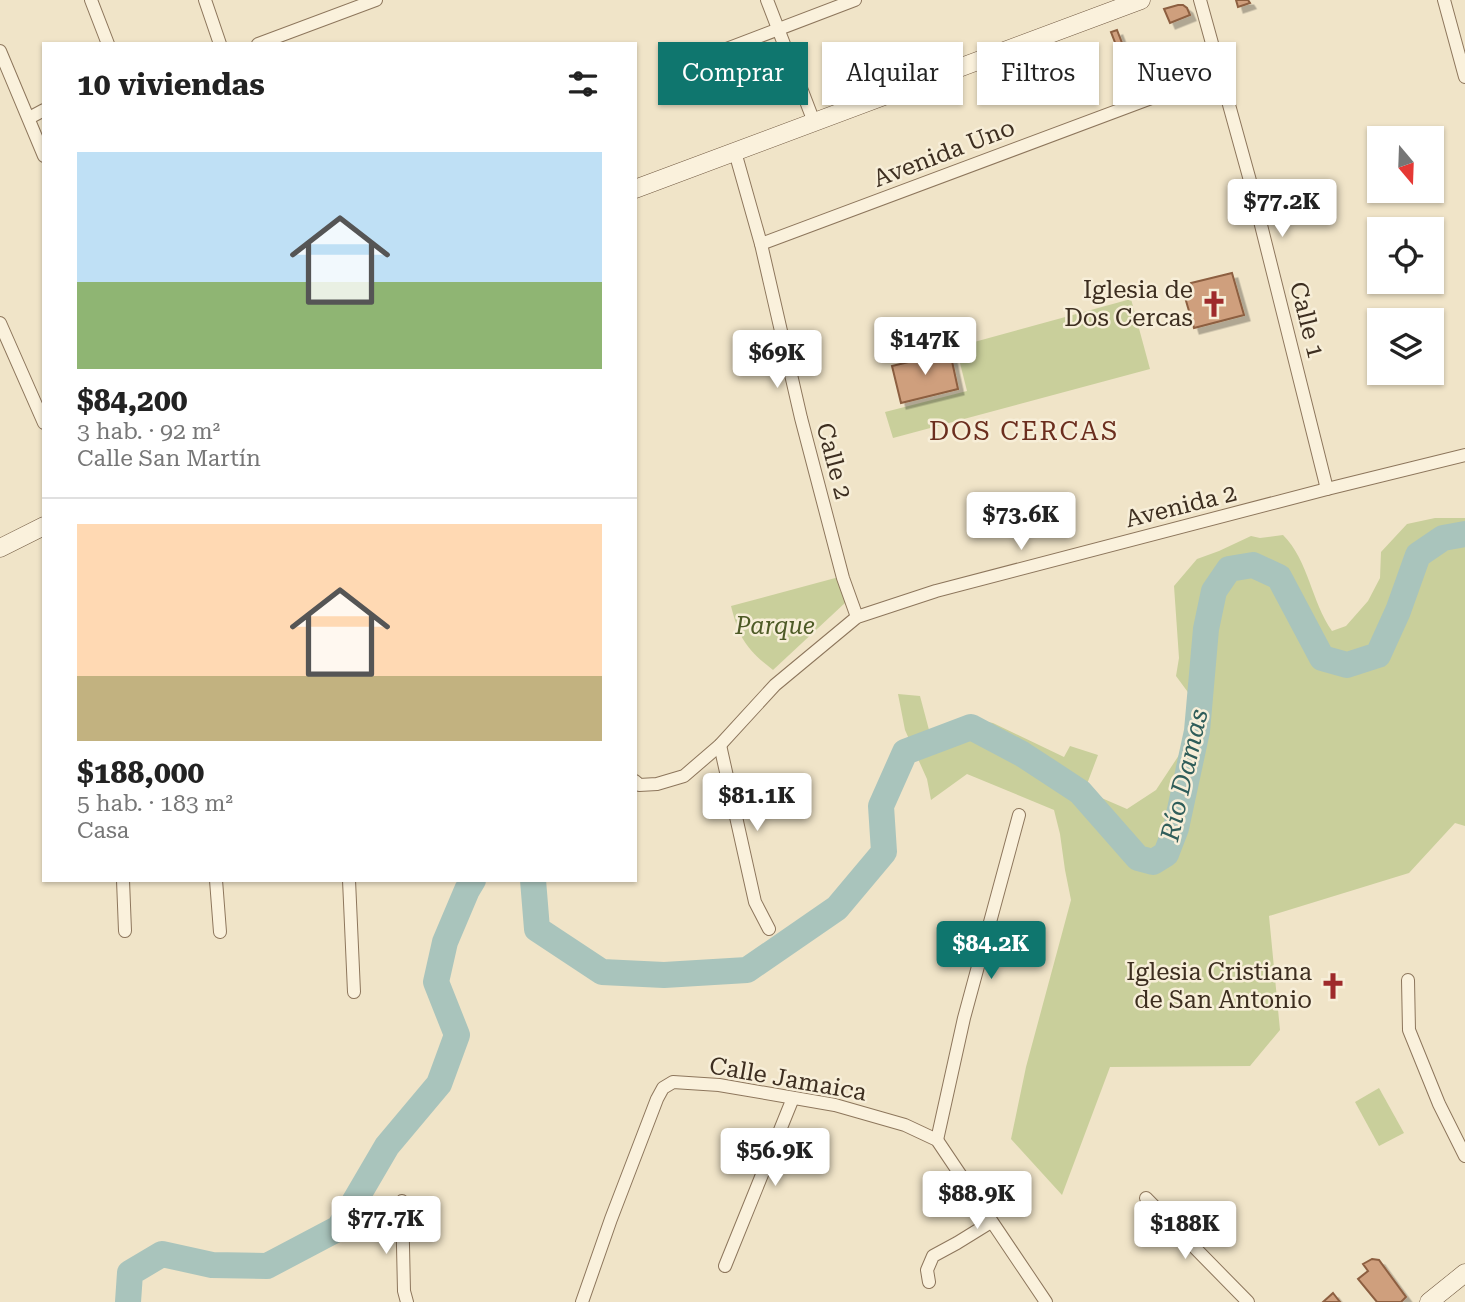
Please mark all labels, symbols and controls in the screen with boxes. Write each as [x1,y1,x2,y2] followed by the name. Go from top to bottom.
[658,42,808,105] chip: Comprar
[822,42,963,105] chip: Alquilar
[977,42,1099,105] chip: Filtros
[1113,42,1236,105] chip: Nuevo
[564,65,602,103] icon: filters
[77,67,265,102] text: 10 viviendas
[869,113,1019,193] street label: Avenida Uno
[1367,126,1444,203] north arrow
[1367,126,1444,385] map controls
[1225,180,1339,239] pin: $77.2K
[1244,188,1320,215] text: $77.2K
[277,197,403,323] icon: home
[1367,217,1444,294] button: locate
[1064,276,1193,332] place label: Iglesia de Dos Cercas
[1284,279,1330,361] street label: Calle 1
[1199,289,1229,319] church icon: Iglesia de Dos Cercas
[1367,308,1444,385] button: layers
[876,318,974,377] pin: $147K
[890,326,960,353] text: $147K
[736,330,818,390] pin: $69K
[749,339,805,366] text: $69K
[77,383,188,418] text: $84,200
[929,416,1119,446] district label: DOS CERCAS
[77,418,220,445] text: 3 hab. · 92 m²
[810,420,858,502] street label: Calle 2
[77,445,261,472] text: Calle San Martín
[1122,479,1240,533] street label: Avenida 2
[964,492,1078,552] pin: $73.6K
[983,501,1059,528] text: $73.6K
[277,569,403,695] icon: home
[734,612,815,640] park label: Parque
[1154,706,1214,845] water label: Río Damas
[77,755,204,790] text: $188,000
[700,774,814,833] pin: $81.1K
[719,782,795,809] text: $81.1K
[77,790,233,817] text: 5 hab. · 183 m²
[77,817,129,844] text: Casa
[934,922,1048,981] pin: $84.2K
[953,930,1029,957] text: $84.2K
[1126,958,1312,1014] place label: Iglesia Cristiana de San Antonio
[1318,971,1348,1001] church icon: Iglesia Cristiana de San Antonio
[707,1051,869,1107] street label: Calle Jamaica
[718,1128,832,1188] pin: $56.9K
[737,1137,813,1164] text: $56.9K
[920,1172,1034,1231] pin: $88.9K
[939,1180,1015,1207] text: $88.9K
[329,1196,443,1256] pin: $77.7K
[1136,1202,1234,1261] pin: $188K
[348,1205,424,1232] text: $77.7K
[1150,1210,1220,1237] text: $188K

